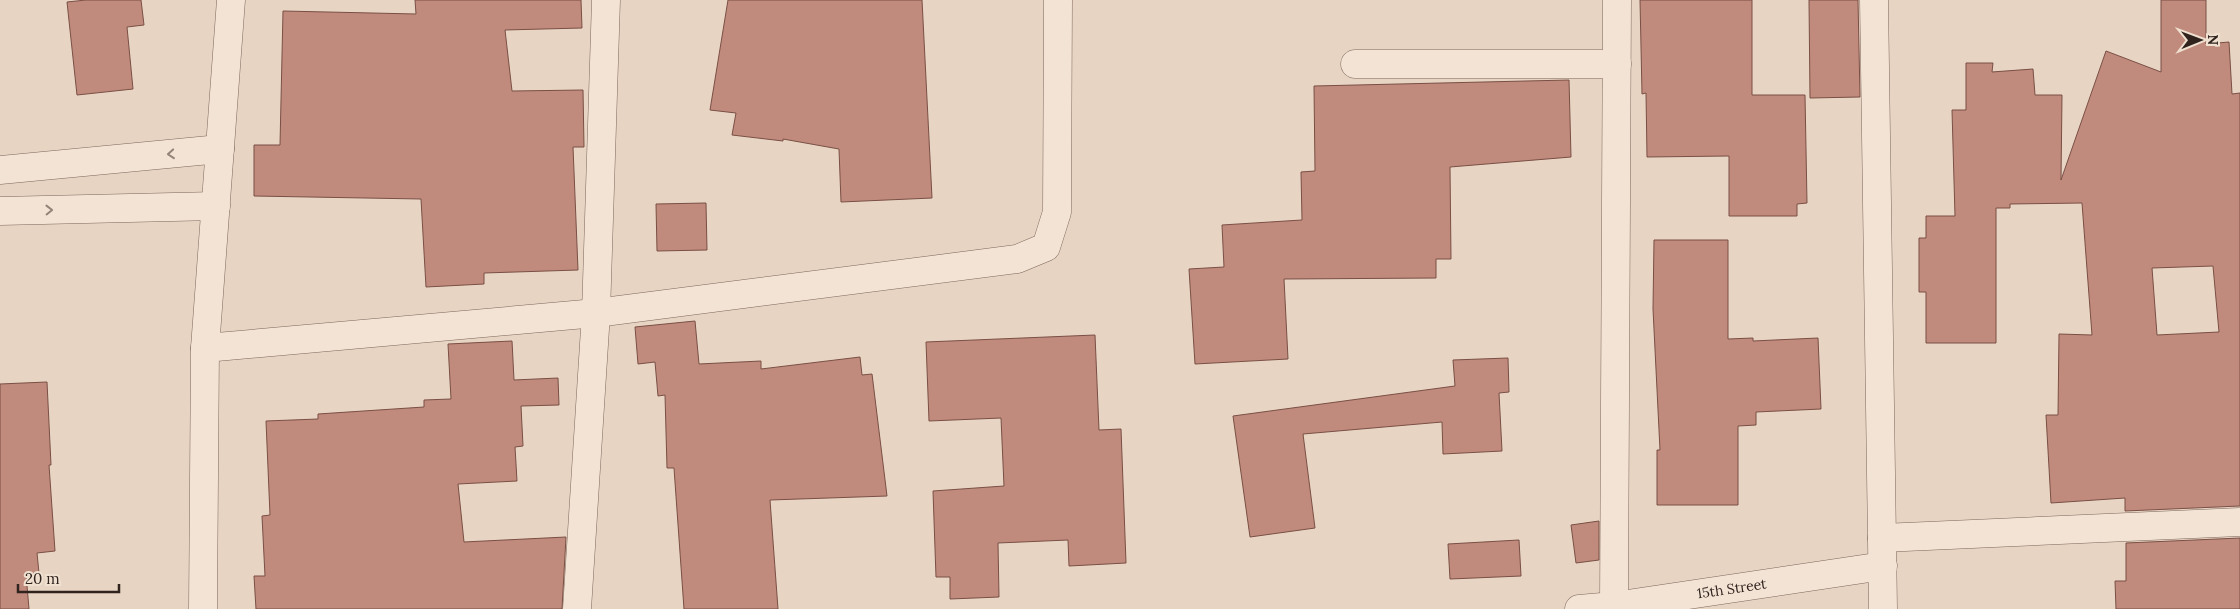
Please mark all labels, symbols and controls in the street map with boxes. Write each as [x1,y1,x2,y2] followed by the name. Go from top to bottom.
[2175,15,2225,65] north arrow
[2204,34,2222,46] text: N
[167,148,175,159] one-way arrow
[45,205,53,215] one-way arrow
[18,562,119,594] scale bar
[25,569,60,588] text: 20 m
[1696,574,1768,603] street label: 15th Street

